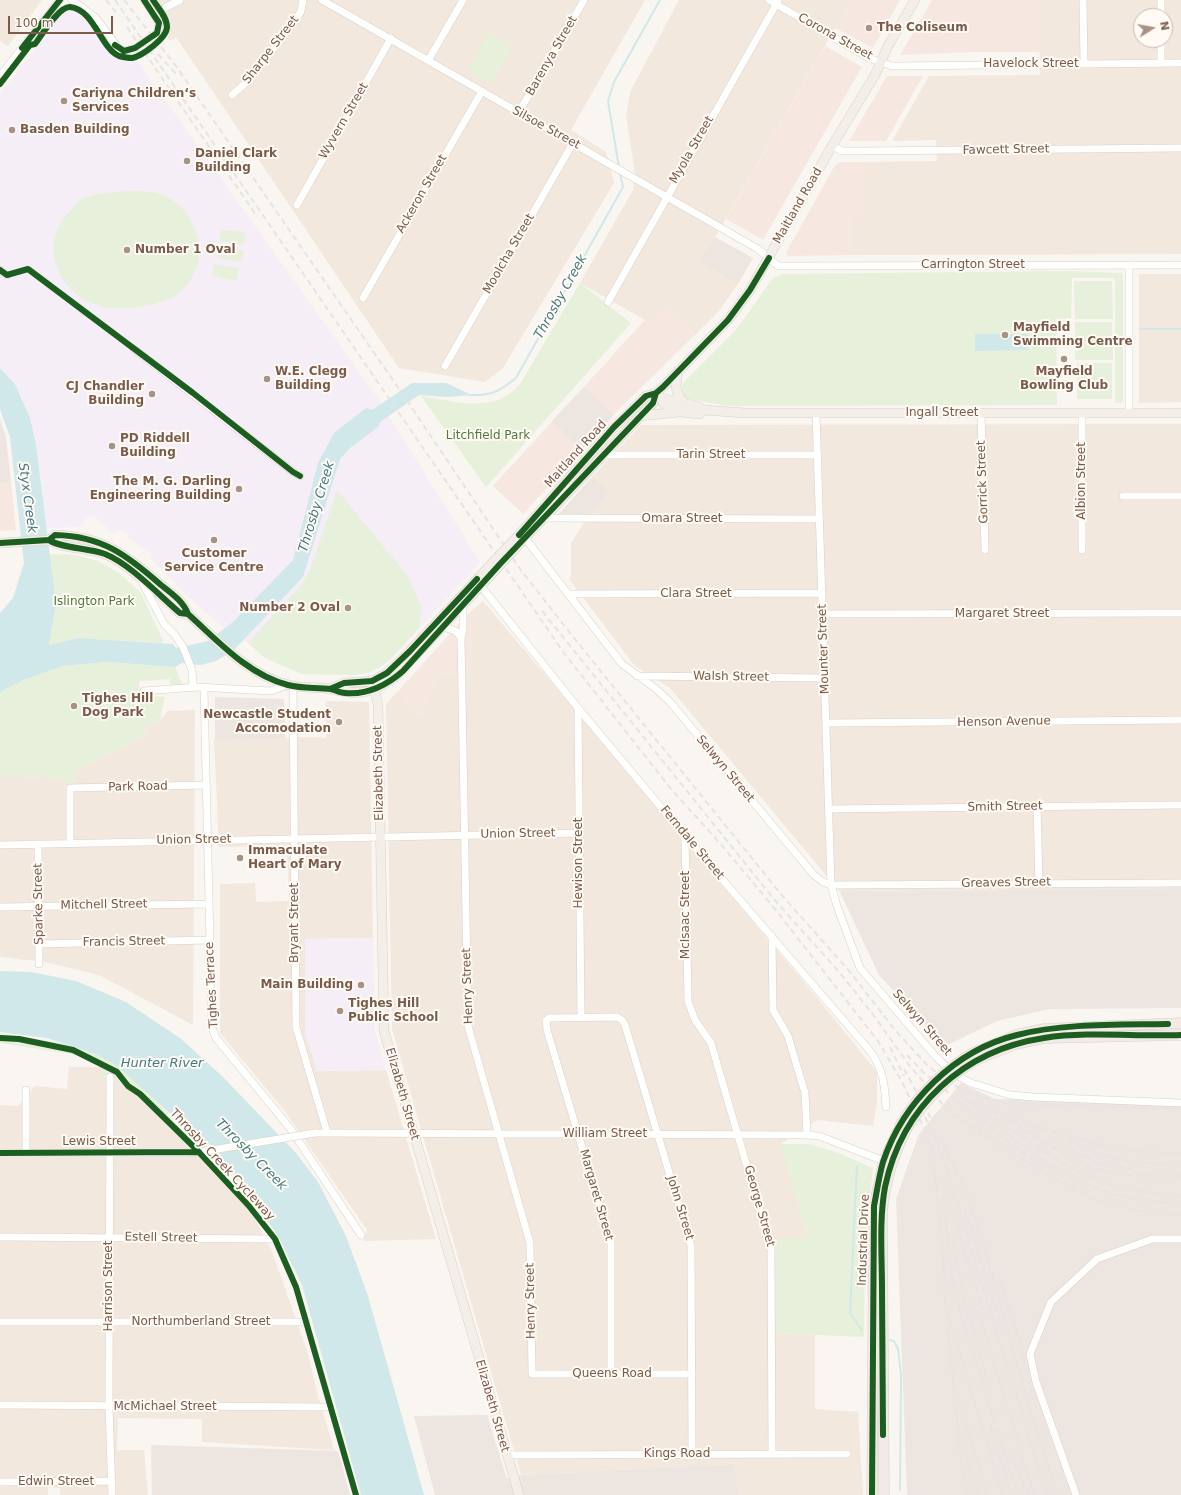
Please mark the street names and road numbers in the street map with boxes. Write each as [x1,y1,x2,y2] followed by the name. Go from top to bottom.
[795,11,875,63] street label: Corona Street
[240,13,302,87] street label: Sharpe Street
[523,13,581,99] street label: Barenya Street
[983,57,1079,71] street label: Havelock Street
[316,80,372,162] street label: Wyvern Street
[509,103,583,153] street label: Silsoe Street
[667,114,717,186] street label: Myola Street
[963,142,1049,158] street label: Fawcett Street
[394,152,450,236] street label: Ackeron Street
[770,165,826,247] street label: Maitland Road
[480,211,538,297] street label: Moolcha Street
[921,258,1025,272] street label: Carrington Street
[905,406,979,420] street label: Ingall Street
[542,417,610,491] street label: Maitland Road
[974,440,992,524] street label: Gorrick Street
[1075,442,1089,520] street label: Albion Street
[677,448,745,462] street label: Tarin Street
[641,512,723,526] street label: Omara Street
[660,587,732,601] street label: Clara Street
[815,604,833,694] street label: Mounter Street
[955,607,1049,621] street label: Margaret Street
[693,669,769,685] street label: Walsh Street
[957,714,1051,730] street label: Henson Avenue
[371,725,387,821] street label: Elizabeth Street
[693,733,757,805] street label: Selwyn Street
[108,779,168,795] street label: Park Road
[967,799,1043,815] street label: Smith Street
[657,803,727,883] street label: Ferndale Street
[572,817,586,909] street label: Hewison Street
[480,826,556,842] street label: Union Street
[156,832,232,848] street label: Union Street
[31,863,47,945] street label: Sparke Street
[679,871,693,959] street label: McIsaac Street
[961,875,1051,891] street label: Greaves Street
[288,883,302,963] street label: Bryant Street
[60,897,148,913] street label: Mitchell Street
[83,934,165,950] street label: Francis Street
[203,941,221,1029] street label: Tighes Terrace
[459,948,477,1024] street label: Henry Street
[889,987,955,1059] street label: Selwyn Street
[382,1046,422,1142] street label: Elizabeth Street
[166,1106,278,1224] street label: Throsby Creek Cycleway
[563,1127,647,1141] street label: William Street
[62,1135,136,1149] street label: Lewis Street
[576,1148,616,1242] street label: Margaret Street
[740,1164,778,1248] street label: George Street
[663,1174,697,1242] street label: John Street
[855,1194,873,1286] street label: Industrial Drive
[124,1230,198,1246] street label: Estell Street
[102,1241,116,1331] street label: Harrison Street
[523,1263,539,1339] street label: Henry Street
[132,1315,270,1329] street label: Northumberland Street
[472,1358,512,1454] street label: Elizabeth Street
[572,1367,652,1381] street label: Queens Road
[113,1400,217,1414] street label: McMichael Street
[644,1447,710,1461] street label: Kings Road
[18,1475,94,1489] street label: Edwin Street

